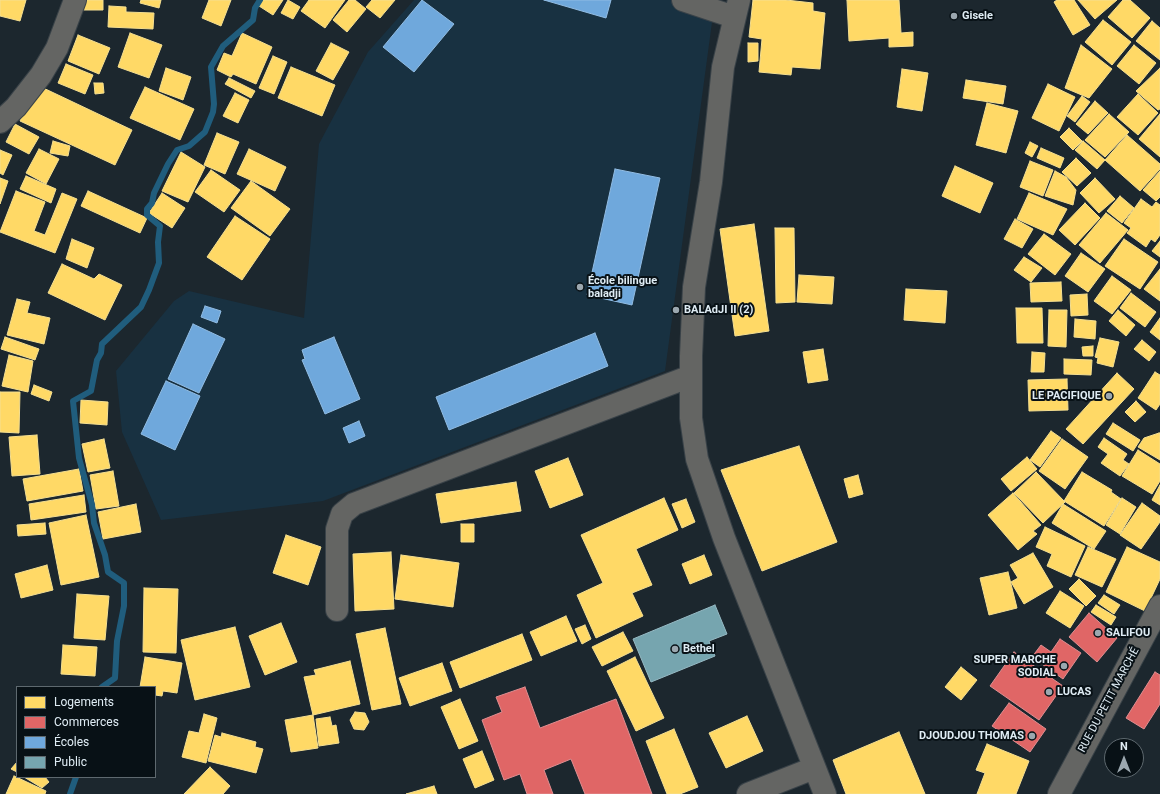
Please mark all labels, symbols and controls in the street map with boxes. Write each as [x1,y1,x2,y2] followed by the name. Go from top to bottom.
[962,9,993,23] place label: Gisele
[949,11,959,21] marker: Gisele
[588,274,657,300] place label: École bilingue baladji
[575,282,585,292] marker: École bilingue baladji
[684,303,753,317] place label: BALAdJI II (2)
[671,305,681,315] marker: BALAdJI II (2)
[1032,389,1101,403] place label: LE PACIFIQUE
[1104,391,1114,401] marker: LE PACIFIQUE
[1106,626,1150,640] place label: SALIFOU
[1093,628,1103,638] marker: SALIFOU
[683,642,715,656] place label: Bethel
[670,644,680,654] marker: Bethel
[1076,645,1142,755] street label: RUE DU PETIT MARCHÉ
[974,653,1056,679] place label: SUPER MARCHE SODIAL
[1059,661,1069,671] marker: SUPER MARCHE SODIAL
[1057,685,1091,699] place label: LUCAS
[16,686,156,778] legend
[1044,687,1054,697] marker: LUCAS
[54,695,114,709] text: Logements
[54,715,119,729] text: Commerces
[919,729,1024,743] place label: DJOUDJOU THOMAS
[1027,731,1037,741] marker: DJOUDJOU THOMAS
[54,735,89,749] text: Écoles
[1104,738,1144,778] north arrow
[1120,740,1128,753] text: N
[54,755,87,769] text: Public

